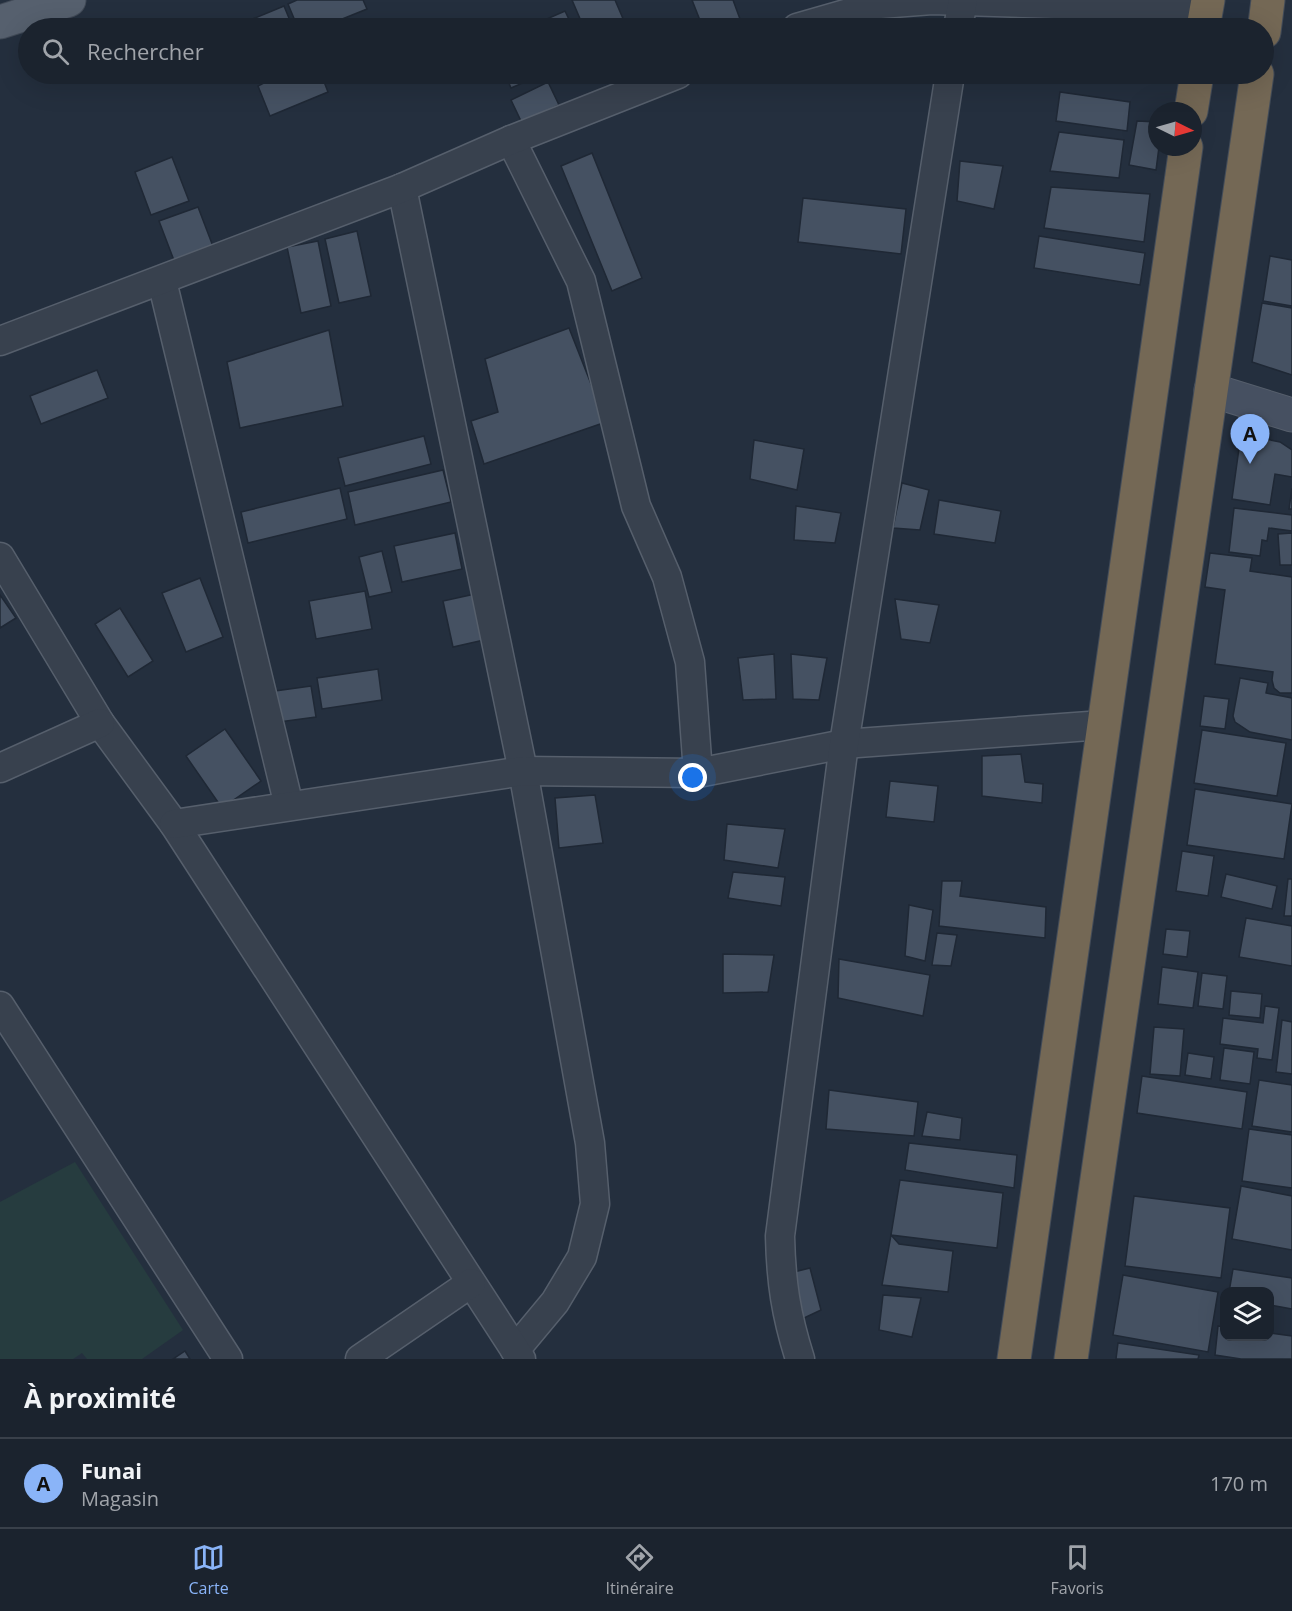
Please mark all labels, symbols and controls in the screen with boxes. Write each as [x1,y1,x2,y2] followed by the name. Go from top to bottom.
[18,18,1274,84] search box
[39,35,72,68] icon: search
[87,36,204,66] text: Rechercher
[1148,102,1202,156] north arrow
[1230,414,1270,464] pin: A
[678,763,707,792] your location
[1220,1287,1274,1341] map controls
[1220,1287,1274,1341] button: layers
[24,1380,176,1416] text: À proximité
[81,1455,142,1485] text: Funai
[37,1470,50,1497] text: A
[1210,1470,1268,1497] text: 170 m
[81,1485,159,1512] text: Magasin
[188,1541,229,1599] tab: Carte
[606,1541,674,1599] tab: Itinéraire
[1051,1541,1104,1599] tab: Favoris

